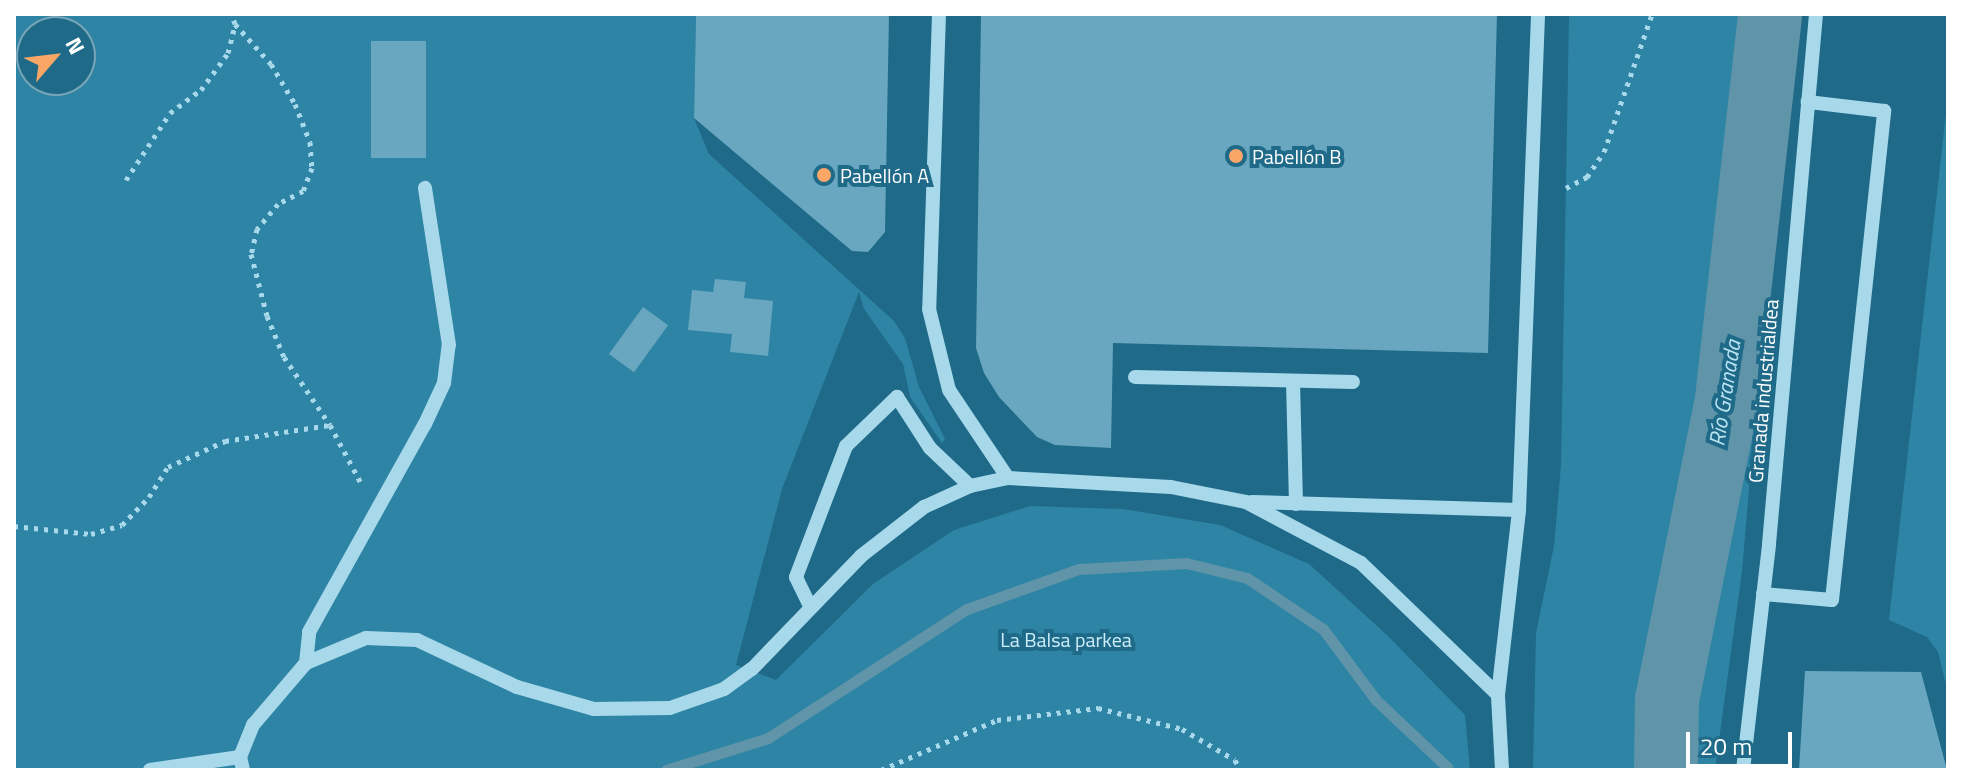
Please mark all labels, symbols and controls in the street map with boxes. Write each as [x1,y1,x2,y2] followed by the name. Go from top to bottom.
[16,16,96,96] north arrow
[57,31,94,60] text: N
[1252,144,1342,168] place label: Pabellón B
[1227,147,1245,165] marker: Pabellón B
[840,163,929,187] place label: Pabellón A
[815,166,833,184] marker: Pabellón A
[1743,298,1783,484] street label: Granada industrialdea
[1704,338,1746,448] water label: Río Granada
[1000,627,1132,651] park label: La Balsa parkea
[1690,716,1796,766] scale bar
[1700,728,1752,764] text: 20 m

